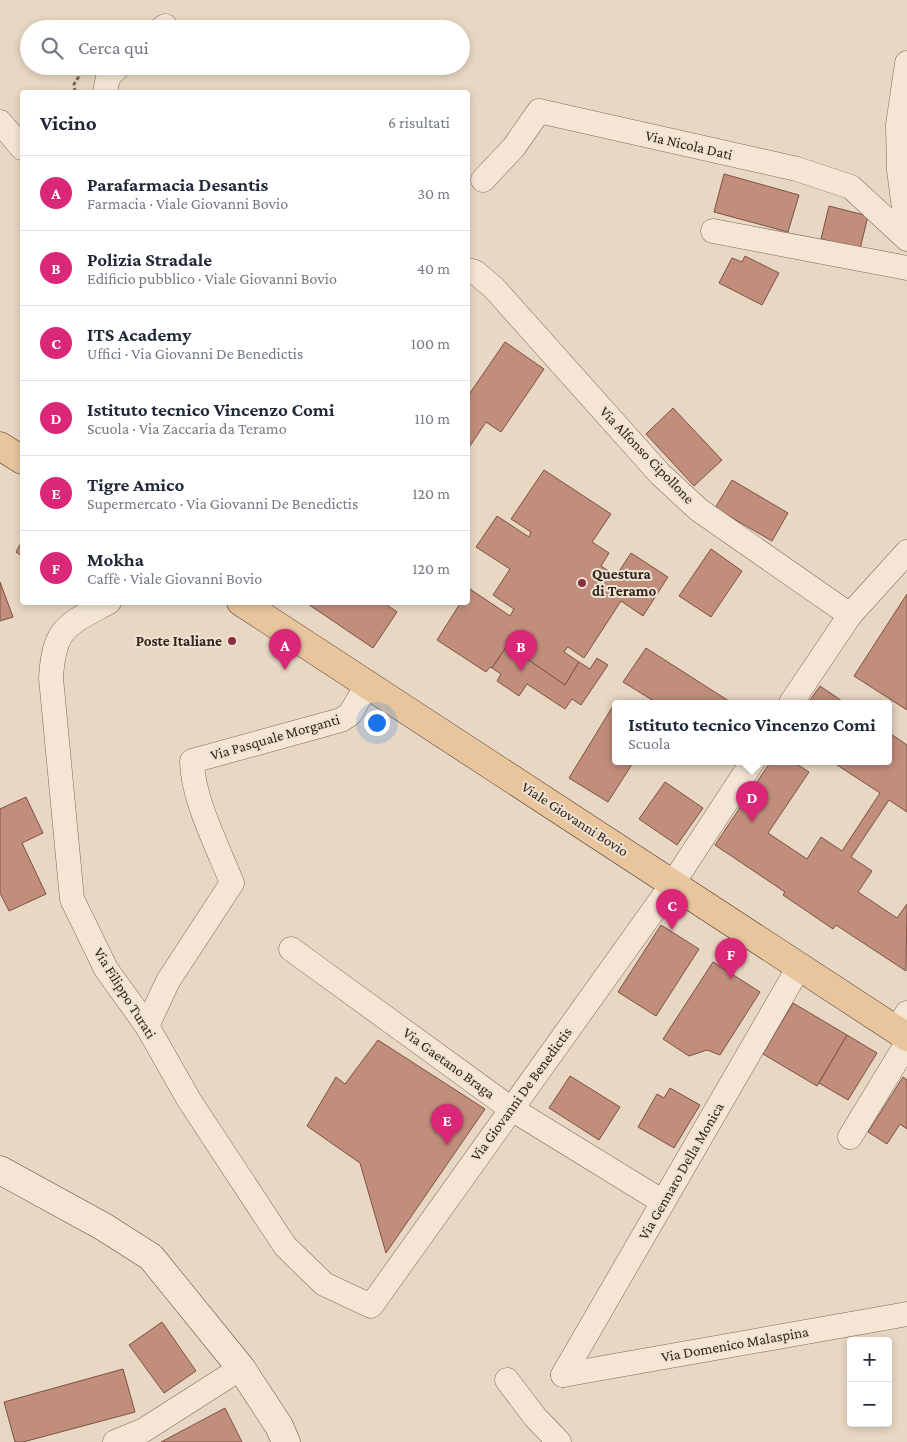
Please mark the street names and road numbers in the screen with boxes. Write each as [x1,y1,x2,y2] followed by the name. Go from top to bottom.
[644,127,734,163] street label: Via Nicola Dati
[596,403,698,508] street label: Via Alfonso Cipollone
[208,711,342,764] street label: Via Pasquale Morganti
[519,779,631,859] street label: Viale Giovanni Bovio
[90,945,159,1042] street label: Via Filippo Turati
[399,1024,498,1102] street label: Via Gaetano Braga
[467,1024,575,1164] street label: Via Giovanni De Benedictis
[635,1100,727,1242] street label: Via Gennaro Della Monica
[660,1323,810,1366] street label: Via Domenico Malaspina

